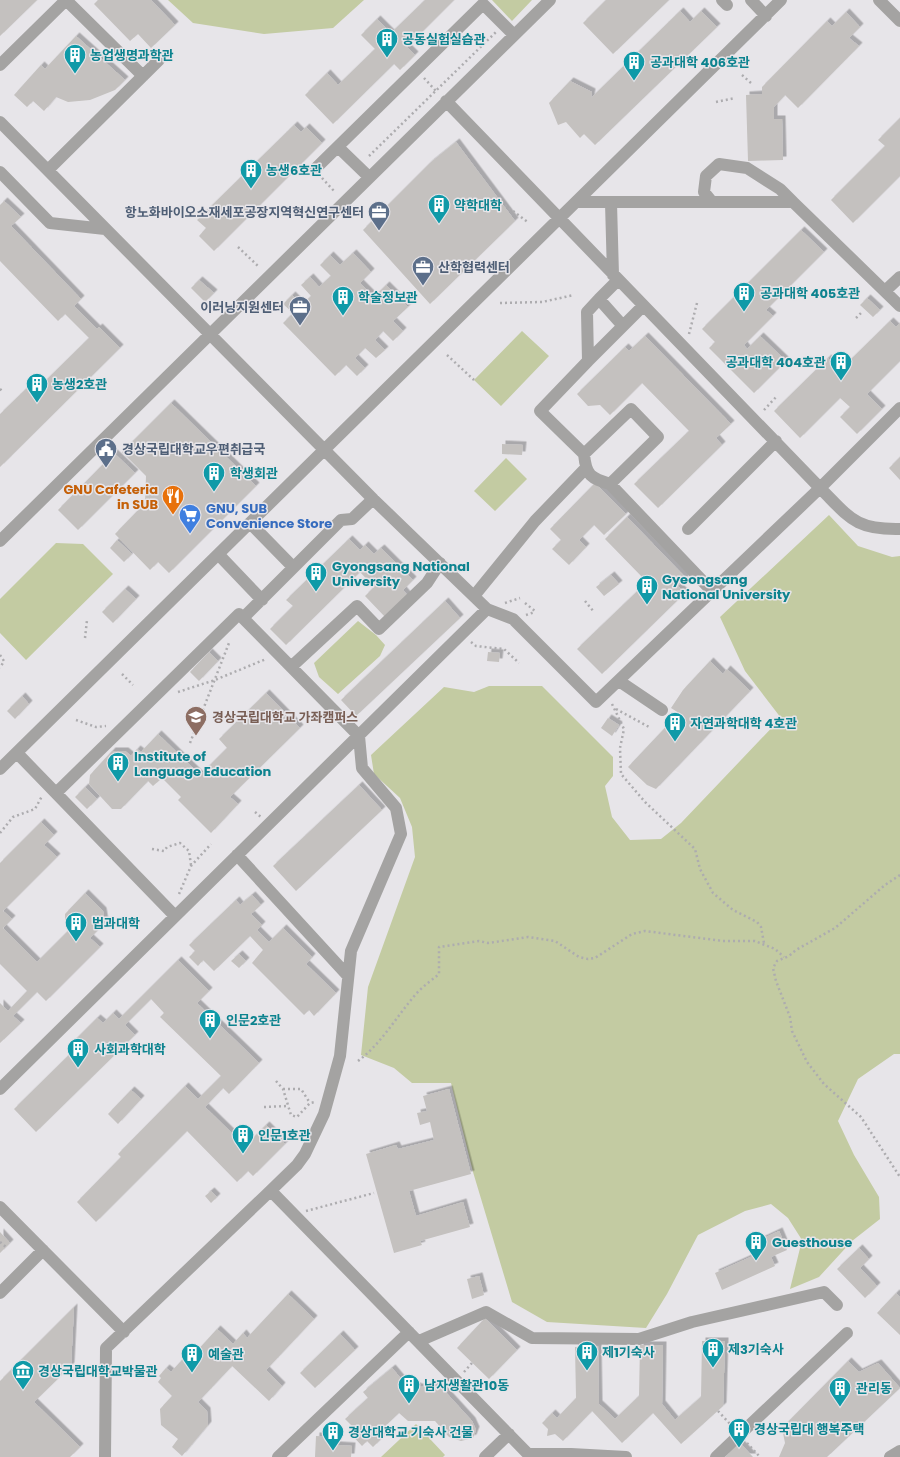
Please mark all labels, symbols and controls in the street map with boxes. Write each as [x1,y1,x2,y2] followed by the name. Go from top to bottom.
[374,26,400,59] building icon: 공동실험실습관
[402,30,486,49] place label: 공동실험실습관
[62,42,88,75] building icon: 농업생명과학관
[90,46,174,65] place label: 농업생명과학관
[621,49,647,82] building icon: 공과대학 406호관
[650,53,750,72] place label: 공과대학 406호관
[238,157,264,190] building icon: 농생6호관
[266,161,322,180] place label: 농생6호관
[426,192,452,225] building icon: 약학대학
[454,196,502,215] place label: 약학대학
[366,199,392,232] office icon: 항노화바이오소재세포공장지역혁신연구센터
[125,203,364,222] place label: 항노화바이오소재세포공장지역혁신연구센터
[410,254,436,287] office icon: 산학협력센터
[438,258,510,277] place label: 산학협력센터
[731,280,757,313] building icon: 공과대학 405호관
[330,284,356,317] building icon: 학술정보관
[760,284,860,303] place label: 공과대학 405호관
[358,288,418,307] place label: 학술정보관
[287,294,313,327] office icon: 이러닝지원센터
[200,298,284,317] place label: 이러닝지원센터
[828,349,854,382] building icon: 공과대학 404호관
[725,353,826,372] place label: 공과대학 404호관
[24,371,50,404] building icon: 농생2호관
[52,375,107,394] place label: 농생2호관
[93,436,119,469] public building icon: 경상국립대학교우편취급국
[122,440,266,459] place label: 경상국립대학교우편취급국
[201,460,227,493] building icon: 학생회관
[230,464,278,483] place label: 학생회관
[63,480,158,514] place label: GNU Cafeteria in SUB
[160,483,186,516] restaurant icon: GNU Cafeteria in SUB
[206,499,332,533] place label: GNU, SUB Convenience Store
[177,502,203,535] supermarket icon: GNU, SUB Convenience Store
[332,557,470,591] place label: Gyongsang National University
[303,560,329,593] building icon: Gyongsang National University
[662,570,791,604] place label: Gyeongsang National University
[634,573,660,606] building icon: Gyeongsang National University
[183,704,209,737] school or university icon: 경상국립대학교 가좌캠퍼스
[212,708,358,727] place label: 경상국립대학교 가좌캠퍼스
[662,710,688,743] building icon: 자연과학대학 4호관
[690,714,797,733] place label: 자연과학대학 4호관
[134,747,272,781] place label: Institute of Language Education
[105,750,131,783] building icon: Institute of Language Education
[63,910,89,943] building icon: 법과대학
[92,914,140,933] place label: 법과대학
[197,1007,223,1040] building icon: 인문2호관
[226,1011,281,1030] place label: 인문2호관
[65,1036,91,1069] building icon: 사회과학대학
[94,1040,166,1059] place label: 사회과학대학
[230,1122,256,1155] building icon: 인문1호관
[258,1126,311,1145] place label: 인문1호관
[743,1229,769,1262] building icon: Guesthouse
[772,1233,852,1252] place label: Guesthouse
[700,1336,726,1369] building icon: 제3기숙사
[574,1339,600,1372] building icon: 제1기숙사
[728,1340,784,1359] place label: 제3기숙사
[179,1341,205,1374] building icon: 예술관
[602,1343,655,1362] place label: 제1기숙사
[208,1345,244,1364] place label: 예술관
[10,1358,36,1391] museum icon: 경상국립대학교박물관
[38,1362,158,1381] place label: 경상국립대학교박물관
[396,1372,422,1405] building icon: 남자생활관10동
[827,1375,853,1408] building icon: 관리동
[424,1376,509,1395] place label: 남자생활관10동
[856,1379,892,1398] place label: 관리동
[726,1416,752,1449] building icon: 경상국립대 행복주택
[320,1419,346,1452] building icon: 경상대학교 기숙사 건물
[754,1420,864,1439] place label: 경상국립대 행복주택
[348,1423,473,1442] place label: 경상대학교 기숙사 건물

